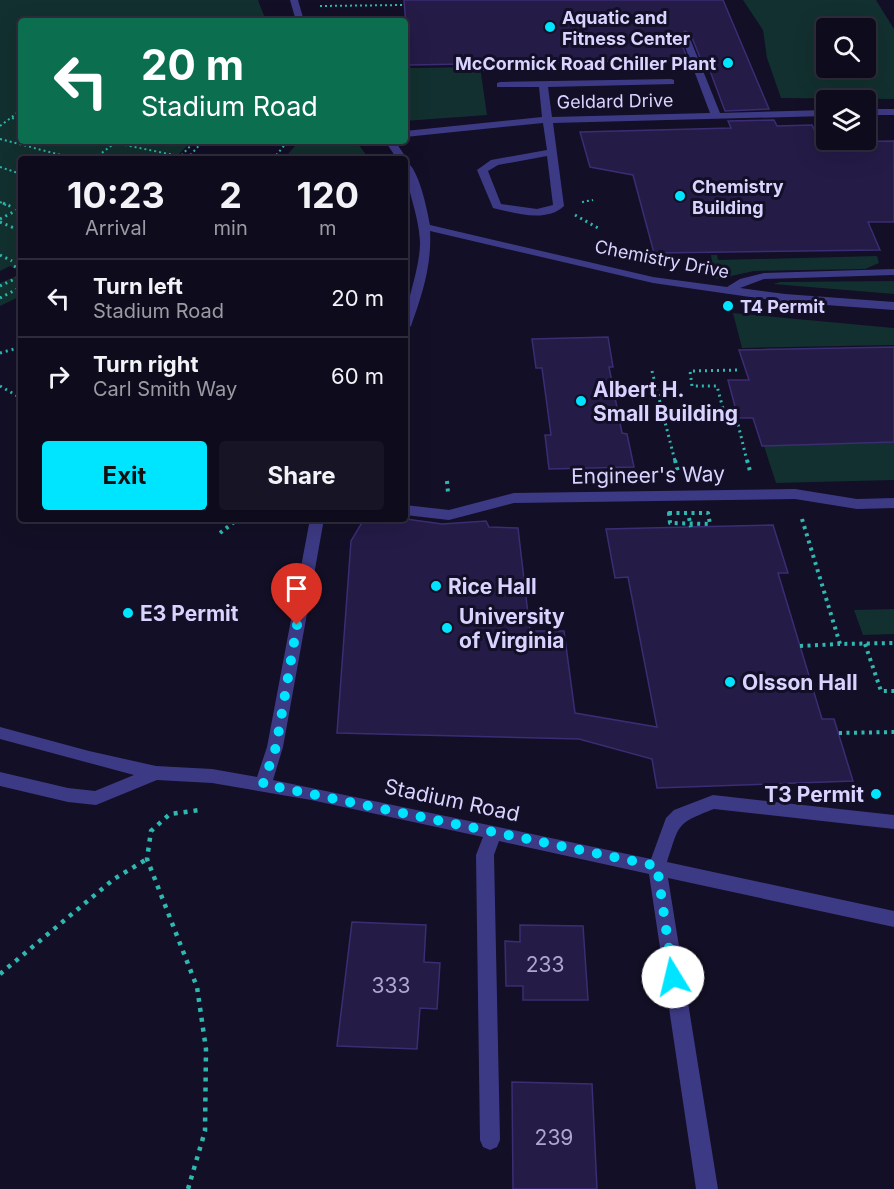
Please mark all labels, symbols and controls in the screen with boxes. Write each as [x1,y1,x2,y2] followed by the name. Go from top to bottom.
[562,7,690,49] place label: Aquatic and Fitness Center
[816,18,876,150] map controls
[816,18,876,78] button: search
[543,20,557,34] marker: Aquatic and Fitness Center
[141,39,244,90] text: 20 m
[42,42,120,120] icon: left
[455,53,716,74] place label: McCormick Road Chiller Plant
[721,56,735,70] marker: McCormick Road Chiller Plant
[557,89,673,113] street label: Geldard Drive
[141,90,318,123] text: Stadium Road
[816,90,876,150] button: layers
[67,173,165,217] text: 10:23
[219,173,242,217] text: 2
[297,173,359,217] text: 120
[692,176,784,218] place label: Chemistry Building
[673,189,687,203] marker: Chemistry Building
[85,216,147,240] text: Arrival
[214,216,248,240] text: min
[319,216,337,240] text: m
[593,236,731,282] street label: Chemistry Drive
[93,273,183,299] text: Turn left
[42,282,75,315] icon: left
[331,285,384,311] text: 20 m
[740,296,825,317] place label: T4 Permit
[93,299,224,323] text: Stadium Road
[721,299,735,313] marker: T4 Permit
[93,351,199,377] text: Turn right
[42,360,75,393] icon: right
[331,363,384,389] text: 60 m
[93,377,237,401] text: Carl Smith Way
[593,377,738,426] place label: Albert H. Small Building
[574,394,588,408] marker: Albert H. Small Building
[42,441,207,510] button: Exit
[219,441,384,510] button: Share
[571,461,725,489] street label: Engineer's Way
[271,563,322,625] pin
[280,572,313,605] icon: arrive
[448,574,537,599] place label: Rice Hall
[429,579,443,593] marker: Rice Hall
[140,601,239,626] place label: E3 Permit
[459,604,565,653] place label: University of Virginia
[121,606,135,620] marker: E3 Permit
[440,621,454,635] marker: University of Virginia
[742,670,858,695] place label: Olsson Hall
[723,675,737,689] marker: Olsson Hall
[382,773,522,827] street label: Stadium Road
[764,782,864,807] place label: T3 Permit
[869,787,883,801] marker: T3 Permit
[641,945,705,1009] position arrow
[526,952,564,977] house number: 233
[372,973,410,998] house number: 333
[535,1125,573,1150] house number: 239

